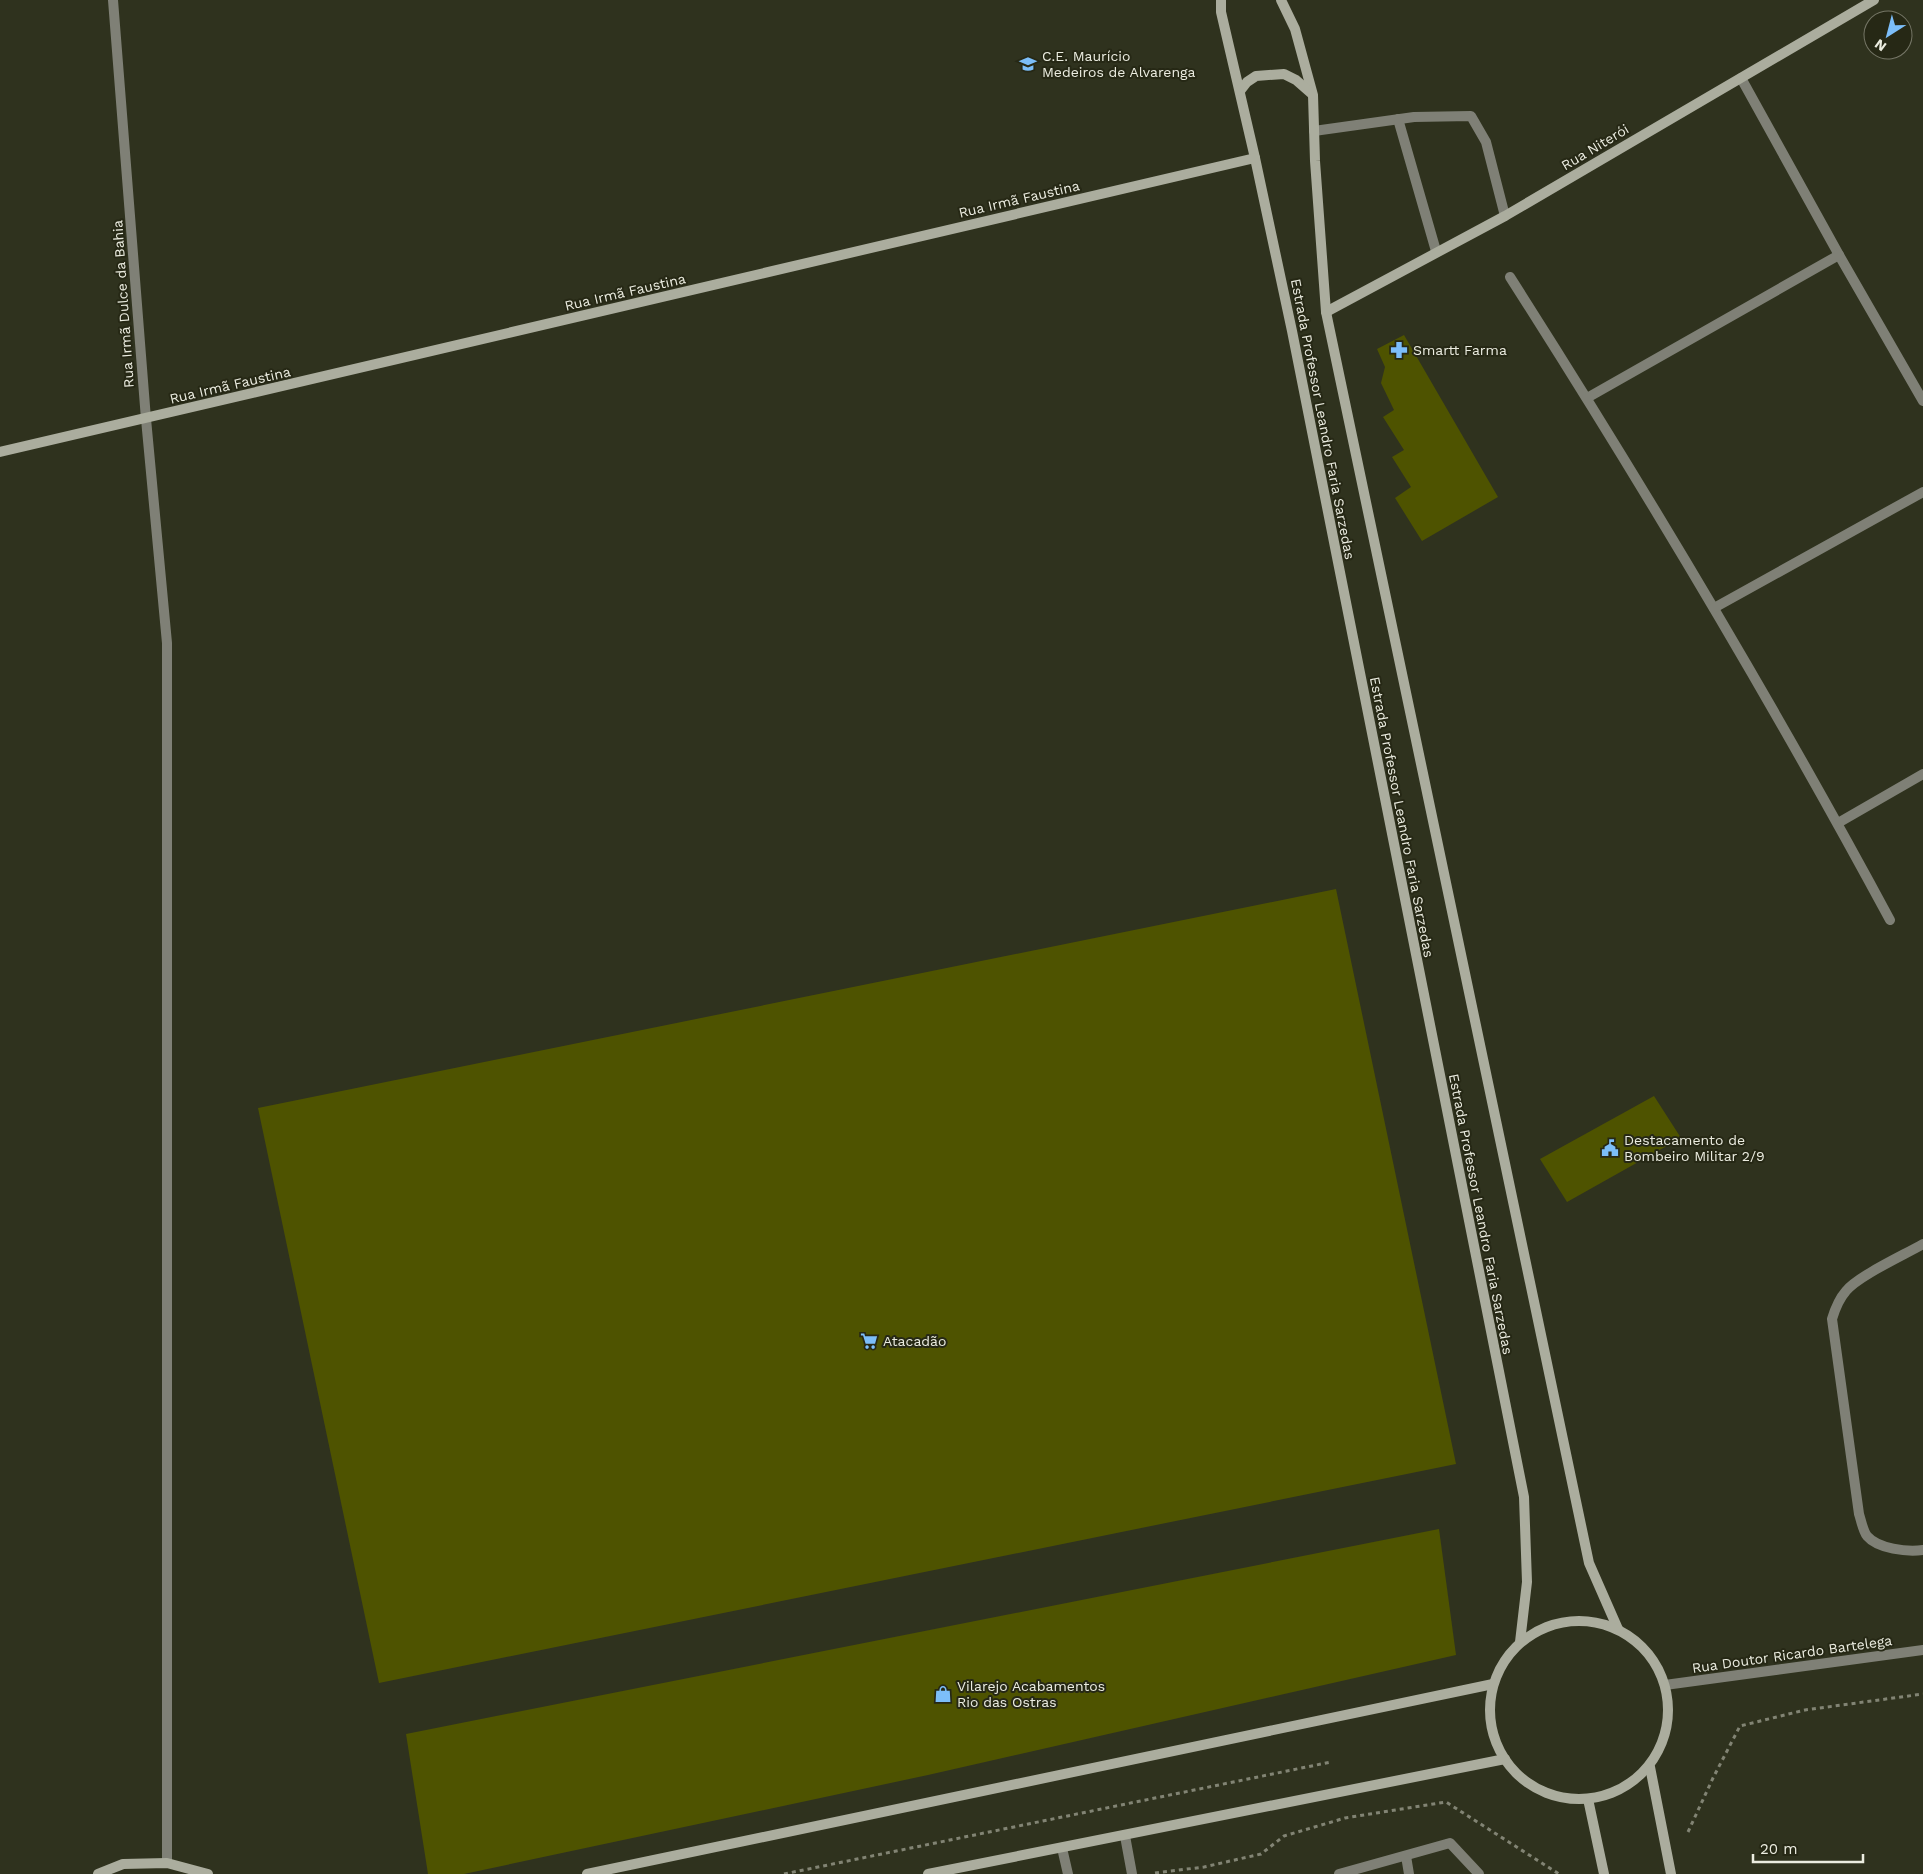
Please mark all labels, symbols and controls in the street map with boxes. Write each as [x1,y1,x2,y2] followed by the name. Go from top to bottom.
[1863,10,1913,60] north arrow
[1871,36,1889,55] text: N
[1042,48,1196,80] place label: C.E. Maurício Medeiros de Alvarenga
[1018,54,1038,74] school or university icon: C.E. Maurício Medeiros de Alvarenga
[1558,121,1632,173] street label: Rua Niterói
[957,177,1081,221] street label: Rua Irmã Faustina
[109,220,137,388] street label: Rua Irmã Dulce da Bahia
[563,270,687,314] street label: Rua Irmã Faustina
[1288,277,1358,561] street label: Estrada Professor Leandro Faria Sarzedas
[1389,340,1409,360] pharmacy icon: Smartt Farma
[1413,342,1507,358] place label: Smartt Farma
[168,363,292,407] street label: Rua Irmã Faustina
[1367,675,1437,959] street label: Estrada Professor Leandro Faria Sarzedas
[1446,1072,1516,1356] street label: Estrada Professor Leandro Faria Sarzedas
[1624,1132,1765,1164] place label: Destacamento de Bombeiro Militar 2/9
[1600,1138,1620,1158] public building icon: Destacamento de Bombeiro Militar 2/9
[859,1331,879,1351] supermarket icon: Atacadão
[883,1333,946,1349] place label: Atacadão
[1691,1632,1893,1676] street label: Rua Doutor Ricardo Bartelega
[957,1678,1105,1710] place label: Vilarejo Acabamentos Rio das Ostras
[933,1684,953,1704] shop icon: Vilarejo Acabamentos Rio das Ostras
[1753,1832,1863,1864] scale bar
[1760,1840,1798,1858] text: 20 m

